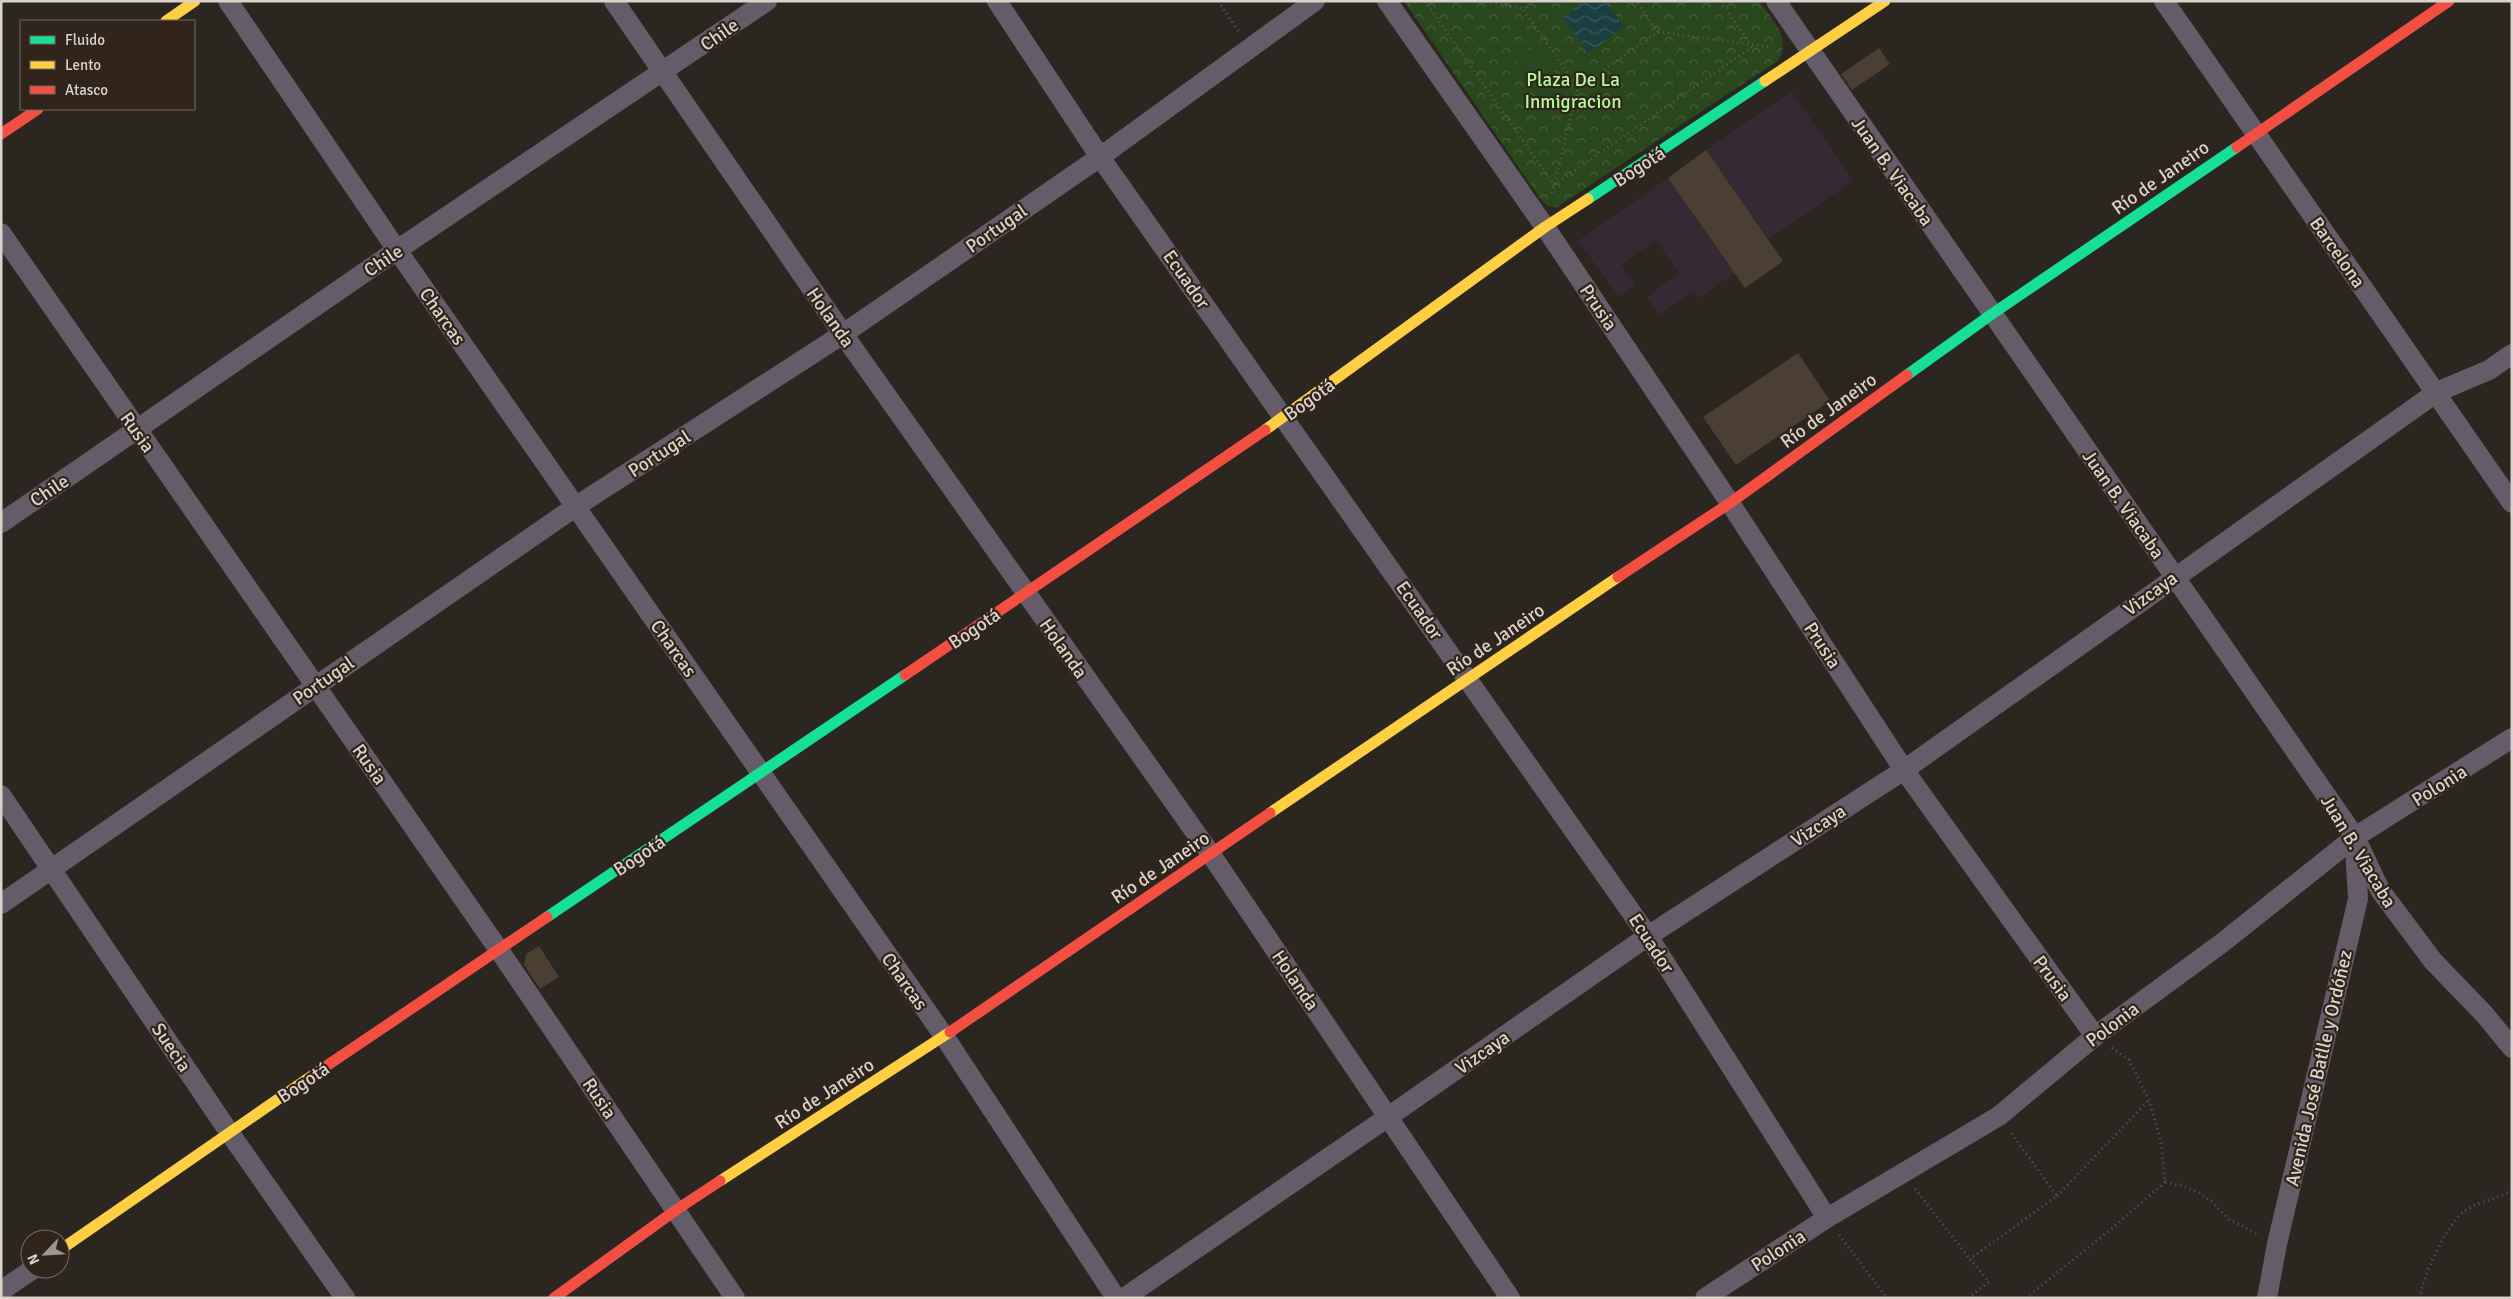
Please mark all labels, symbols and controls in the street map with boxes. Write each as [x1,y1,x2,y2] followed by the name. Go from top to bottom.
[696,13,744,57] street label: Chile
[20,20,195,110] legend
[65,31,105,49] text: Fluido
[65,56,101,74] text: Lento
[1524,68,1622,114] park label: Plaza De La Inmigracion
[65,81,108,99] text: Atasco
[1846,112,1939,231] street label: Juan B. Viacaba
[2107,135,2214,220] street label: Río de Janeiro
[1609,141,1670,193] street label: Bogotá
[961,199,1032,259] street label: Portugal
[2304,212,2370,293] street label: Barcelona
[359,239,408,282] street label: Chile
[1157,245,1215,314] street label: Ecuador
[1574,280,1622,335] street label: Prusia
[414,283,471,350] street label: Charcas
[801,283,860,352] street label: Holanda
[1776,368,1882,454] street label: Río de Janeiro
[1279,373,1340,426] street label: Bogotá
[115,407,160,458] street label: Rusia
[624,425,695,483] street label: Portugal
[2077,445,2170,564] street label: Juan B. Viacaba
[25,469,74,512] street label: Chile
[2119,566,2182,621] street label: Vizcaya
[1390,576,1448,645] street label: Ecuador
[1442,598,1549,682] street label: Río de Janeiro
[944,603,1005,655] street label: Bogotá
[1034,614,1093,683] street label: Holanda
[645,615,702,682] street label: Charcas
[1798,618,1846,673] street label: Prusia
[288,651,359,711] street label: Portugal
[347,739,392,790] street label: Rusia
[2407,760,2472,812] street label: Polonia
[2315,791,2401,912] street label: Juan B. Viacaba
[1786,799,1851,852] street label: Vizcaya
[1107,826,1214,910] street label: Río de Janeiro
[609,830,670,882] street label: Bogotá
[1623,909,1679,978] street label: Ecuador
[1266,946,1324,1015] street label: Holanda
[876,948,933,1015] street label: Charcas
[2280,948,2358,1189] street label: Avenida José Batlle y Ordóñez
[2027,951,2077,1006] street label: Prusia
[2081,997,2144,1053] street label: Polonia
[146,1018,196,1077] street label: Suecia
[1451,1026,1514,1080] street label: Vizcaya
[770,1053,879,1135] street label: Río de Janeiro
[273,1057,334,1109] street label: Bogotá
[577,1073,622,1124] street label: Rusia
[1747,1224,1810,1277] street label: Polonia
[20,1229,70,1279] north arrow
[24,1251,43,1267] text: N

